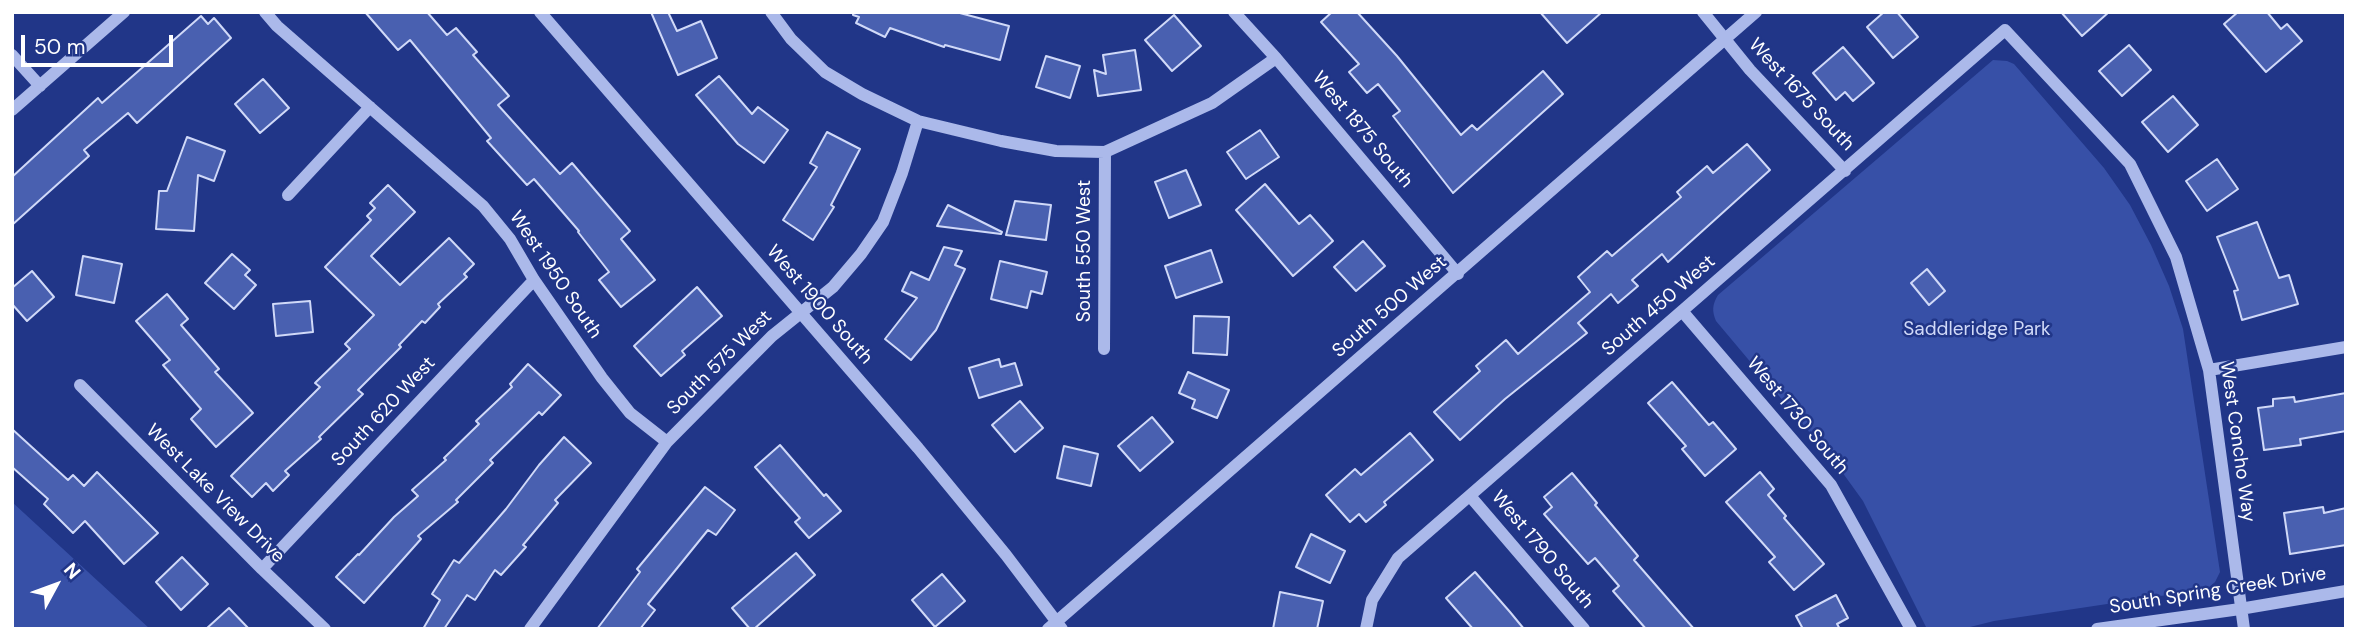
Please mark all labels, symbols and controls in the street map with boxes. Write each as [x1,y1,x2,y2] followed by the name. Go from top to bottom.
[24,21,177,65] scale bar
[34,33,85,61] text: 50 m
[1743,34,1859,156] street label: West 1675 South
[1307,67,1417,193] street label: West 1875 South
[1074,180,1096,322] street label: South 550 West
[504,207,606,343] street label: West 1950 South
[761,241,877,369] street label: West 1900 South
[1328,251,1452,363] street label: South 500 West
[1598,251,1720,361] street label: South 450 West
[663,306,777,420] street label: South 575 West
[1903,319,2051,341] park label: Saddleridge Park
[327,352,441,472] street label: South 620 West
[1741,353,1853,479] street label: West 1730 South
[2214,360,2260,524] street label: West Concho Way
[141,420,289,568] street label: West Lake View Drive
[1486,486,1598,614] street label: West 1790 South
[21,550,91,620] north arrow
[58,557,86,584] text: N
[2108,563,2328,619] street label: South Spring Creek Drive

